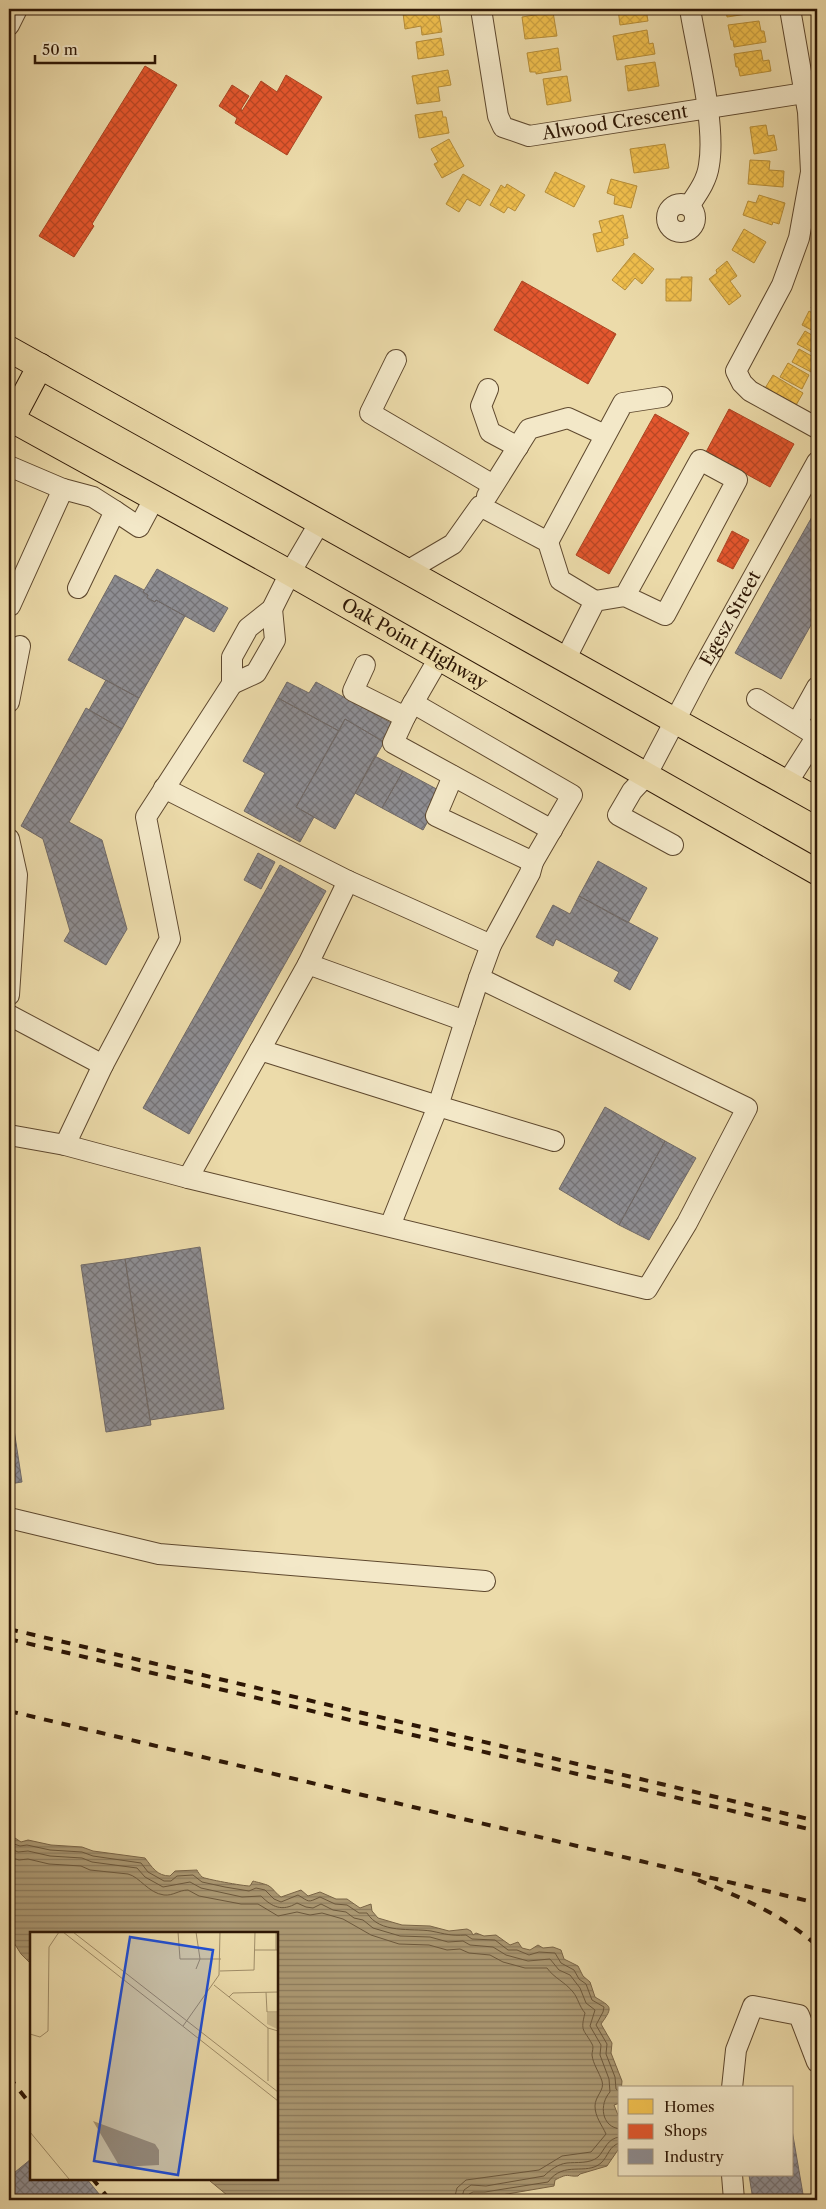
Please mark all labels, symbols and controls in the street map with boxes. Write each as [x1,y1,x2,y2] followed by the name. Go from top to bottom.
[35,32,155,64] scale bar
[42,40,78,59] text: 50 m
[540,100,690,145] street label: Alwood Crescent
[695,566,766,669] street label: Egesz Street
[337,593,492,694] street label: Oak Point Highway
[30,1932,278,2179] inset map
[618,2086,794,2176] legend
[664,2097,715,2116] text: Homes
[664,2121,707,2140] text: Shops
[664,2147,724,2166] text: Industry

